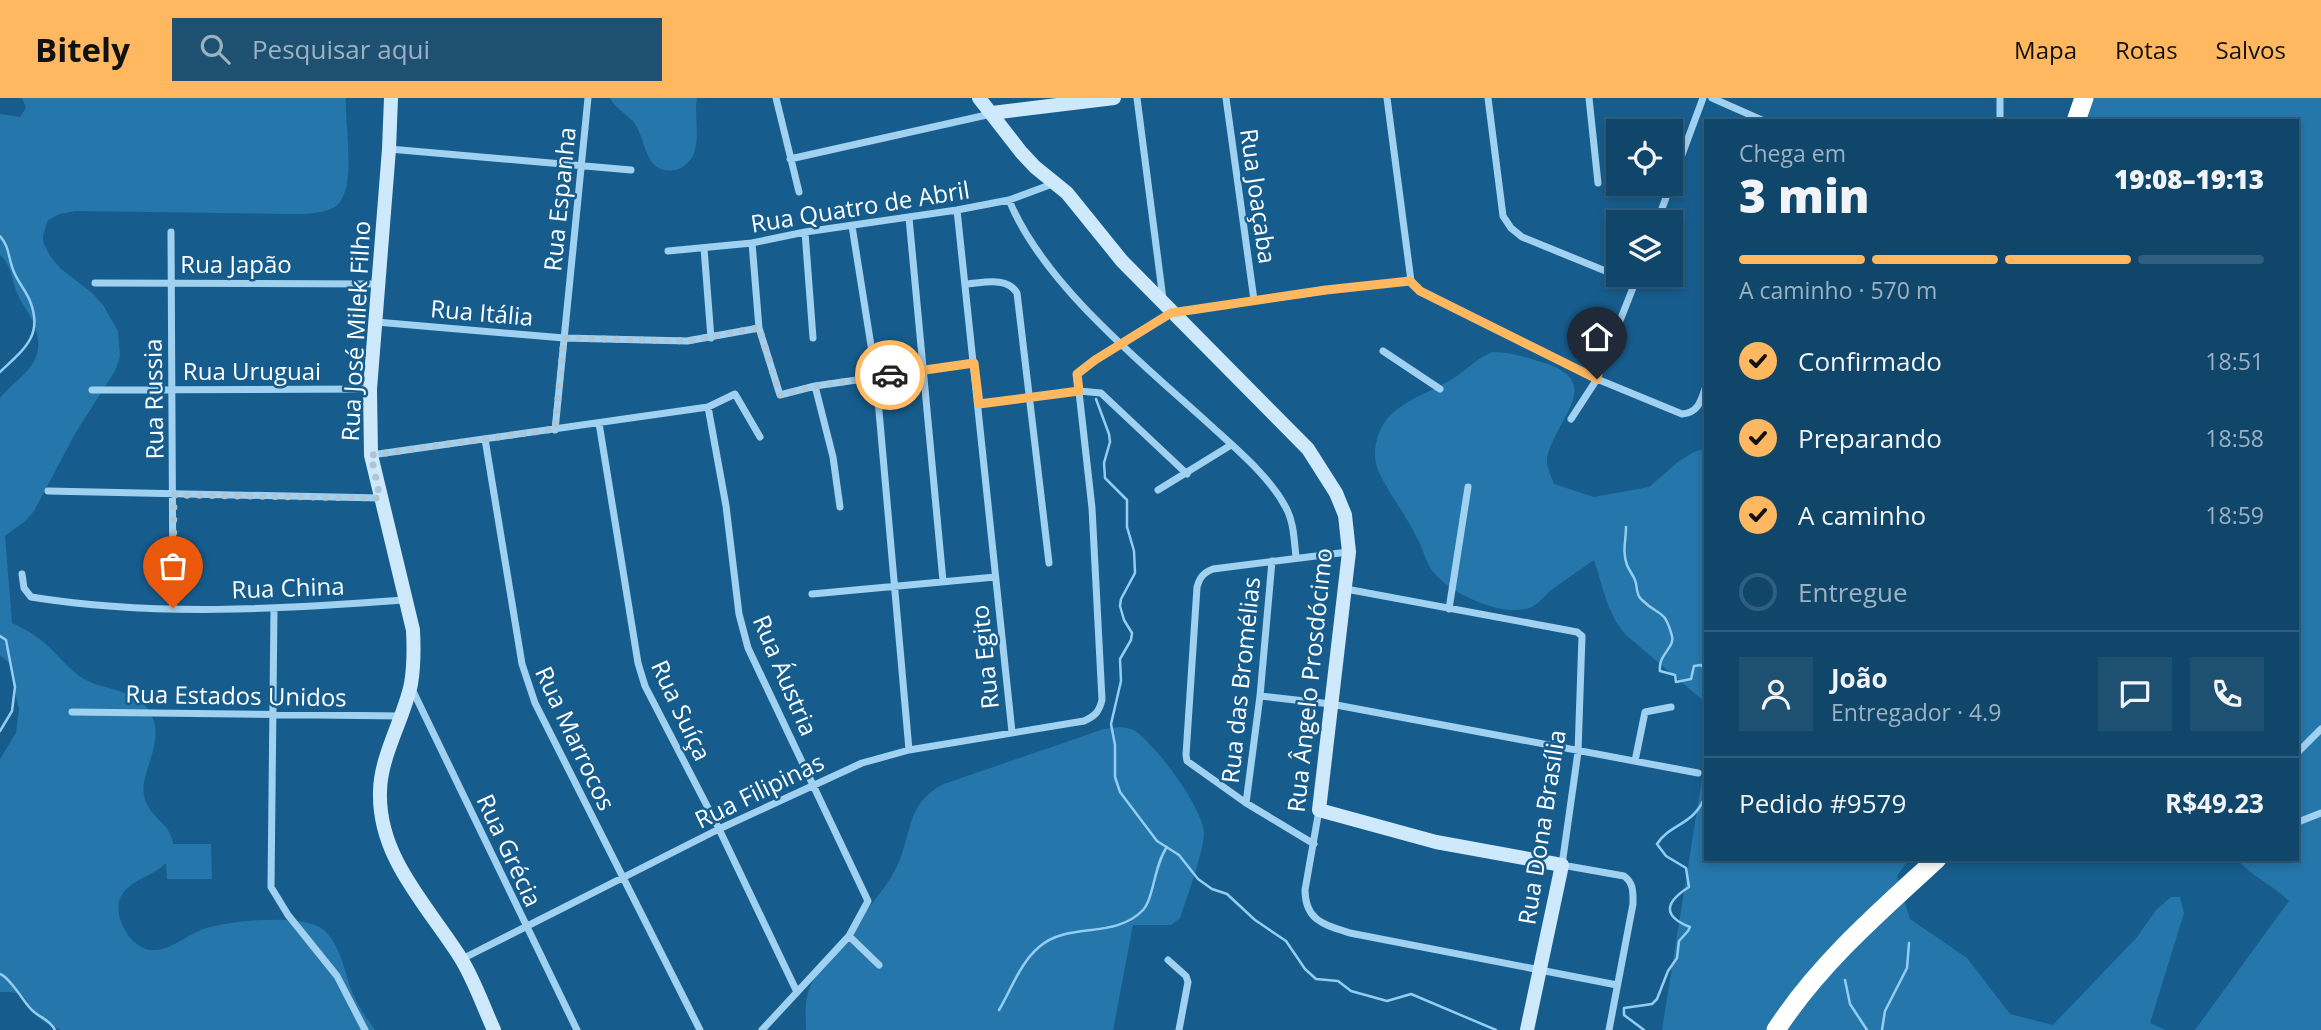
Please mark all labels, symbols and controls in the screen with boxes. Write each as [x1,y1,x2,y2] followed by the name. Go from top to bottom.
[172,18,662,81] search box
[35,27,130,72] text: Bitely
[196,30,234,68] icon: search
[252,31,430,67] text: Pesquisar aqui
[2014,33,2077,66] text: Mapa
[2115,33,2178,66] text: Rotas
[2216,33,2286,66] text: Salvos
[1606,119,1683,287] map controls
[1606,119,1683,196] button: locate
[535,125,583,273] street label: Rua Espanha
[1233,126,1285,266] street label: Rua Joaçaba
[1739,137,1846,169] text: Chega em
[2114,161,2264,197] text: 19:08–19:13
[1739,164,1870,226] text: 3 min
[748,172,972,240] street label: Rua Quatro de Abril
[1606,210,1683,287] button: layers
[333,220,377,442] street label: Rua José Milek Filho
[180,247,292,280] street label: Rua Japão
[1739,274,1937,306] text: A caminho · 570 m
[429,291,535,333] street label: Rua Itália
[1567,307,1627,379] pin
[1578,318,1616,356] icon: home
[135,338,171,460] street label: Rua Russia
[855,340,925,410] courier
[1739,342,1777,380] icon: check
[1798,343,1942,379] text: Confirmado
[2205,345,2264,377] text: 18:51
[183,354,321,387] street label: Rua Uruguai
[871,356,909,394] icon: car
[1739,419,1777,457] icon: check
[1798,420,1942,456] text: Preparando
[2205,422,2264,454] text: 18:58
[1739,496,1777,534] icon: check
[1798,497,1926,533] text: A caminho
[2205,499,2264,531] text: 18:59
[143,536,203,608] pin
[1279,546,1339,814] street label: Rua Ângelo Prosdócimo
[154,547,192,585] icon: bag
[231,569,345,605] street label: Rua China
[1798,574,1908,610] text: Entregue
[1213,575,1267,785] street label: Rua das Bromélias
[962,603,1006,711] street label: Rua Egito
[746,610,826,740] street label: Rua Áustria
[644,654,720,766] street label: Rua Suíça
[1739,657,1813,731] button: person
[2098,657,2172,731] button: chat
[2190,657,2264,731] button: phone
[1831,660,1888,696] text: João
[528,661,624,815] street label: Rua Marrocos
[125,677,347,713] street label: Rua Estados Unidos
[1831,696,2001,728] text: Entregador · 4.9
[1509,727,1573,927] street label: Rua Dona Brasília
[689,745,829,835] street label: Rua Filipinas
[1739,785,1906,821] text: Pedido #9579
[2165,785,2264,821] text: R$49.23
[470,788,550,912] street label: Rua Grécia

